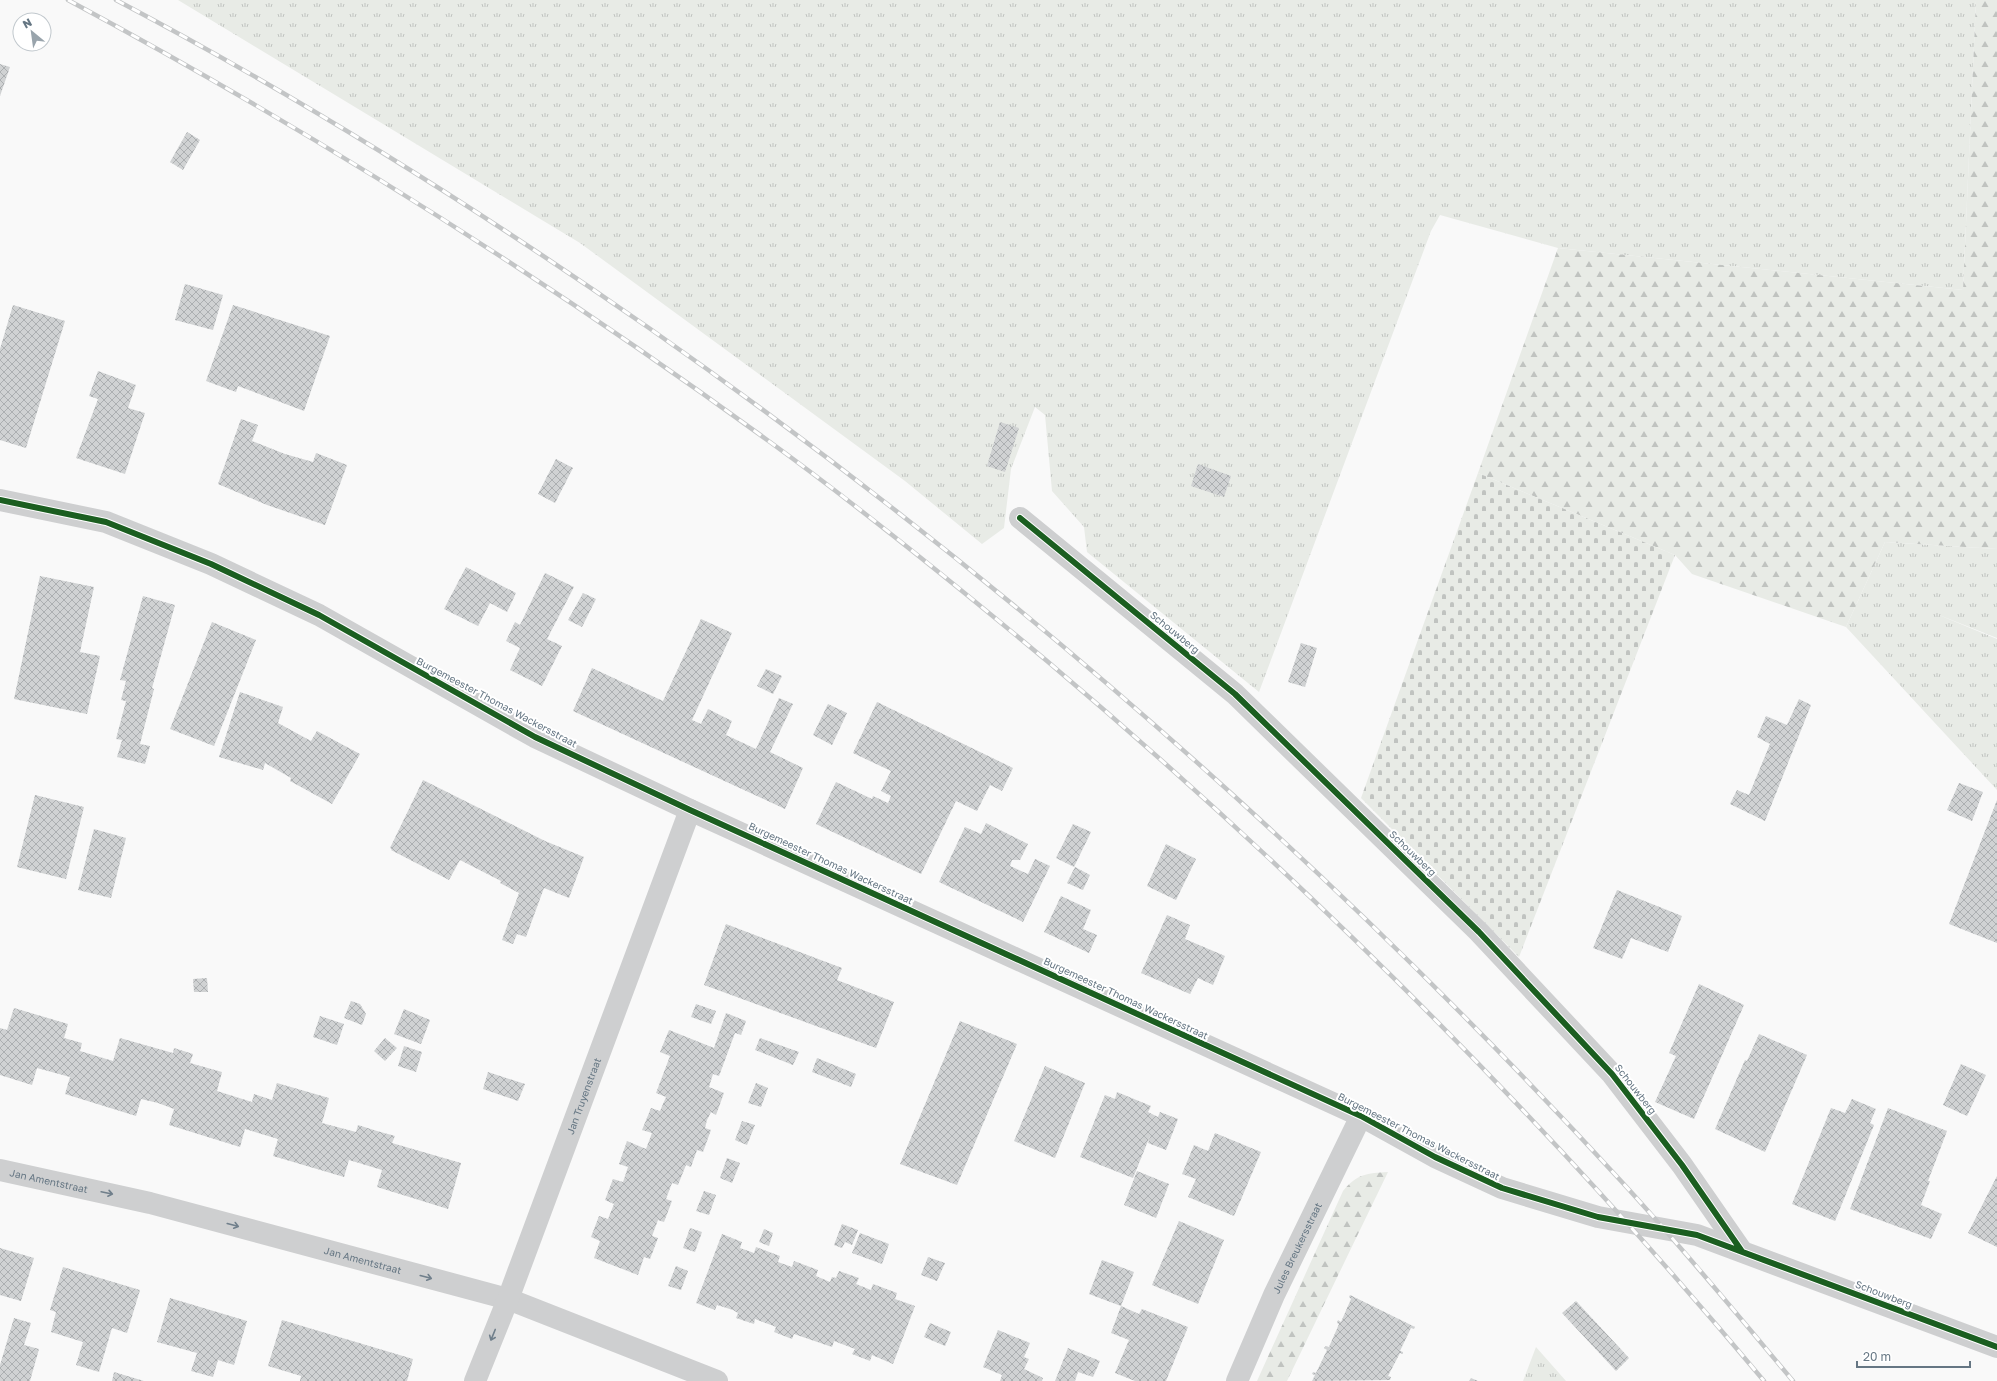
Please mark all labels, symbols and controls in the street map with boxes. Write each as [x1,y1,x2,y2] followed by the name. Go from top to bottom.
[12,12,52,52] north arrow
[20,15,34,31] text: N
[1148,608,1202,656] street label: Schouwberg
[415,654,579,750] street label: Burgemeester Thomas Wackersstraat
[747,819,915,907] street label: Burgemeester Thomas Wackersstraat
[1387,828,1439,878] street label: Schouwberg
[1042,954,1210,1042] street label: Burgemeester Thomas Wackersstraat
[564,1056,603,1136] street label: Jan Truyenstraat
[1613,1062,1659,1116] street label: Schouwberg
[1336,1090,1502,1182] street label: Burgemeester Thomas Wackersstraat
[9,1166,89,1195] street label: Jan Amentstraat
[100,1190,113,1198] one-way arrow
[1270,1200,1324,1295] street label: Jules Breukersstraat
[226,1222,239,1229] one-way arrow
[323,1244,403,1276] street label: Jan Amentstraat
[419,1274,432,1281] one-way arrow
[1854,1278,1914,1310] street label: Schouwberg
[489,1329,497,1341] one-way arrow
[1857,1343,1970,1369] scale bar
[1863,1349,1891,1364] text: 20 m

